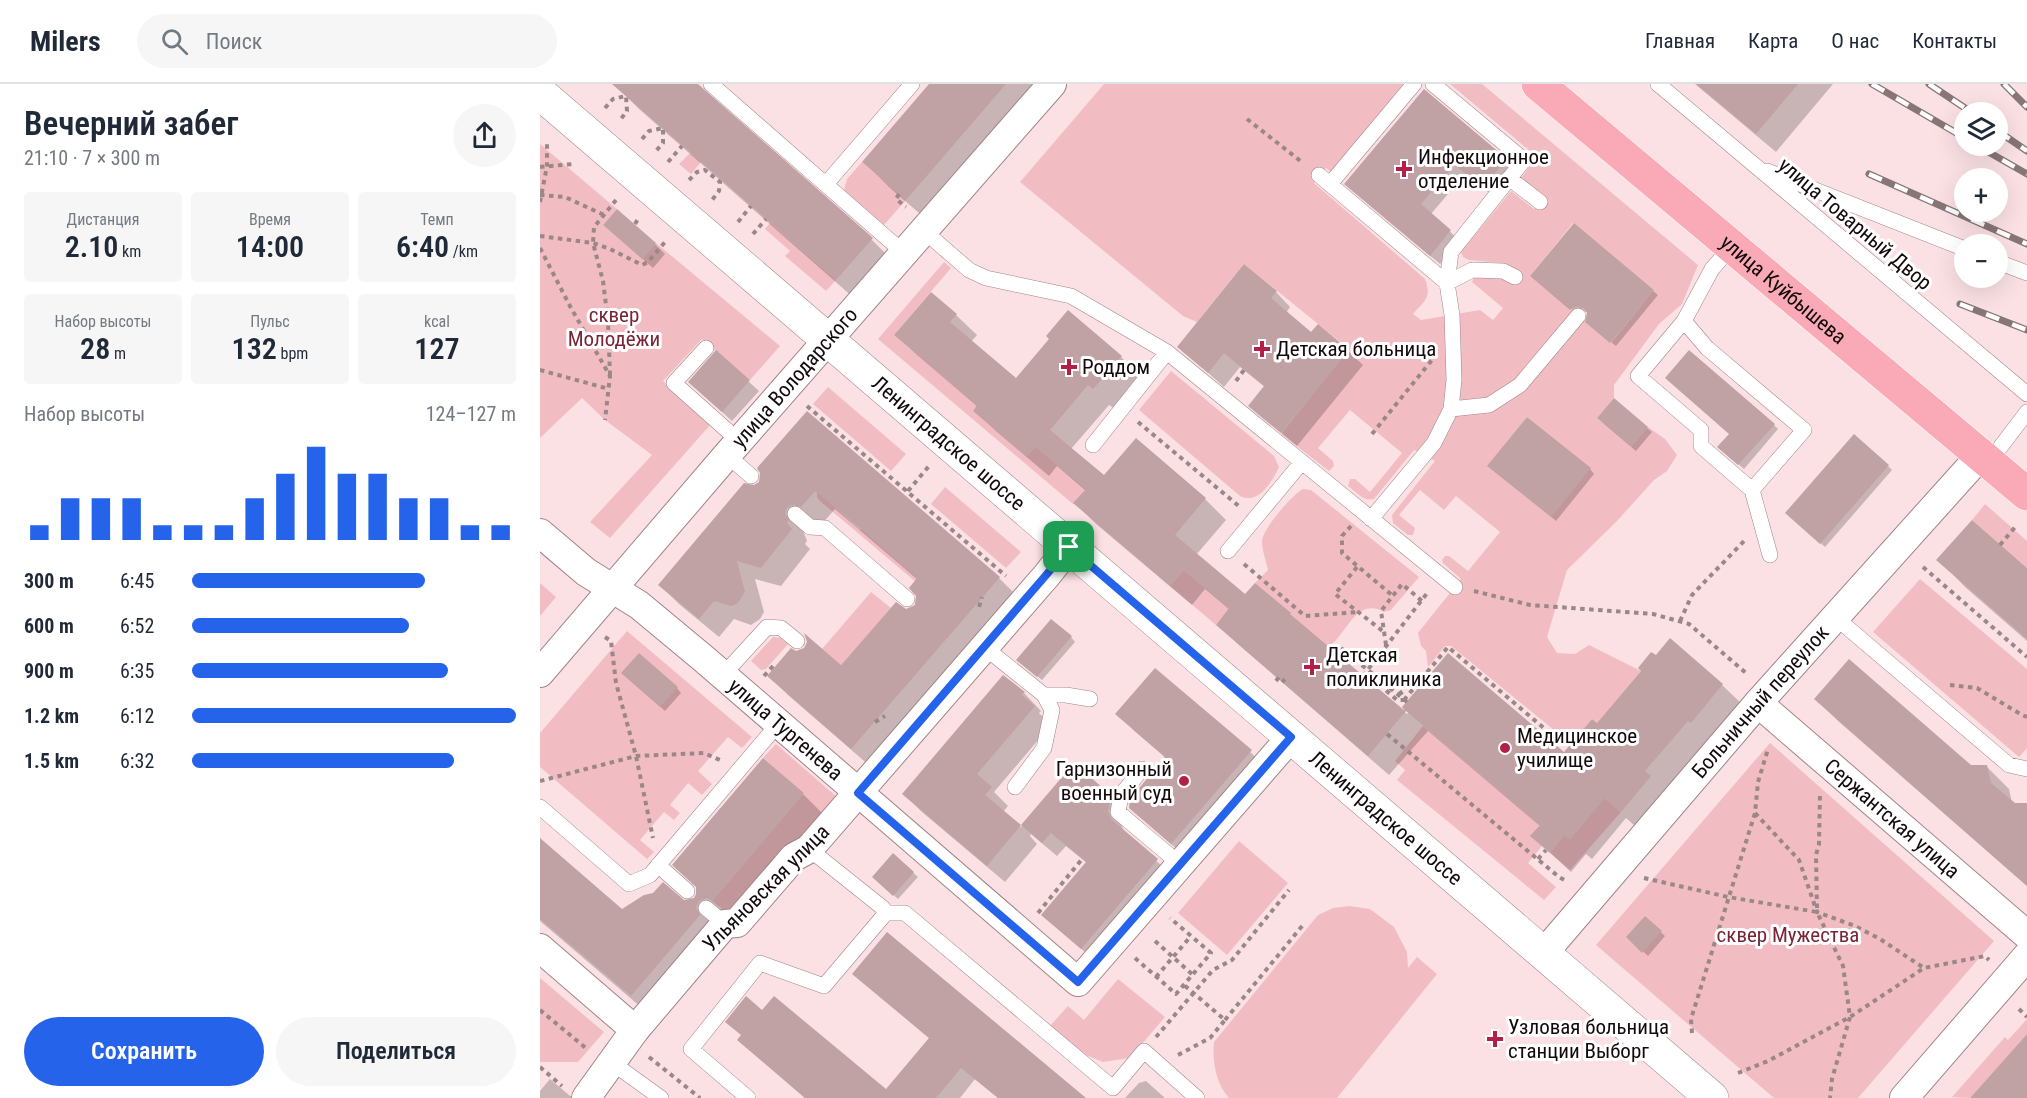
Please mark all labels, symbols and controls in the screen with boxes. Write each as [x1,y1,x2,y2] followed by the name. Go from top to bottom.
[137,14,557,68] search box
[30,25,101,58] text: Milers
[158,25,191,58] icon: search
[206,29,262,54] text: Поиск
[1645,29,1715,53] text: Главная
[1748,29,1798,53] text: Карта
[1831,29,1879,53] text: О нас
[1912,29,1997,53] text: Контакты
[1954,102,2008,288] map controls
[1954,102,2008,156] button: layers
[24,104,238,143] text: Вечерний забег
[453,104,516,167] button: share
[1418,145,1549,193] place label: Инфекционное отделение
[24,146,160,170] text: 21:10 · 7 × 300 m
[1774,153,1936,295] street label: улица Товарный Двор
[1395,160,1413,178] marker: Инфекционное отделение
[1954,168,2008,222] button: +
[67,210,139,229] text: Дистанция
[249,210,291,229] text: Время
[420,210,454,229] text: Темп
[65,229,118,264] text: 2.10
[236,229,304,264] text: 14:00
[396,229,449,264] text: 6:40
[1716,230,1851,349] street label: улица Куйбышева
[1954,234,2008,288] button: −
[118,242,141,261] text: km
[449,242,478,261] text: /km
[568,303,660,351] park label: сквер Молодёжи
[727,303,862,453] street label: улица Володарского
[55,312,151,331] text: Набор высоты
[250,312,290,331] text: Пульс
[424,312,450,331] text: kcal
[80,331,110,366] text: 28
[232,331,277,366] text: 132
[414,331,460,366] text: 127
[1276,337,1436,361] place label: Детская больница
[1253,340,1271,358] marker: Детская больница
[110,344,126,363] text: m
[277,344,308,363] text: bpm
[1082,355,1150,379] place label: Роддом
[1060,358,1078,376] marker: Роддом
[867,371,1030,515] street label: Ленинградское шоссе
[24,402,145,426] text: Набор высоты
[426,402,516,426] text: 124–127 m
[1043,521,1094,572] pin
[1052,530,1085,563] icon: arrive
[24,569,74,593] text: 300 m
[120,569,154,593] text: 6:45
[24,614,74,638] text: 600 m
[120,614,154,638] text: 6:52
[1687,621,1834,783] street label: Больничный переулок
[1326,643,1442,691] place label: Детская поликлиника
[1303,658,1321,676] marker: Детская поликлиника
[24,659,74,683] text: 900 m
[120,659,154,683] text: 6:35
[724,674,848,785] street label: улица Тургенева
[24,704,79,728] text: 1.2 km
[120,704,154,728] text: 6:12
[1517,724,1637,772] place label: Медицинское училище
[1498,741,1512,755] marker: Медицинское училище
[1304,746,1467,890] street label: Ленинградское шоссе
[24,749,79,773] text: 1.5 km
[120,749,154,773] text: 6:32
[1820,754,1964,883] street label: Сержантская улица
[1056,757,1172,805] place label: Гарнизонный военный суд
[1177,774,1191,788] marker: Гарнизонный военный суд
[698,820,834,956] street label: Ульяновская улица
[1717,923,1859,947] park label: сквер Мужества
[1508,1015,1669,1063] place label: Узловая больница станции Выборг
[24,1017,264,1086] button: Сохранить
[276,1017,516,1086] button: Поделиться
[1486,1030,1504,1048] marker: Узловая больница станции Выборг

